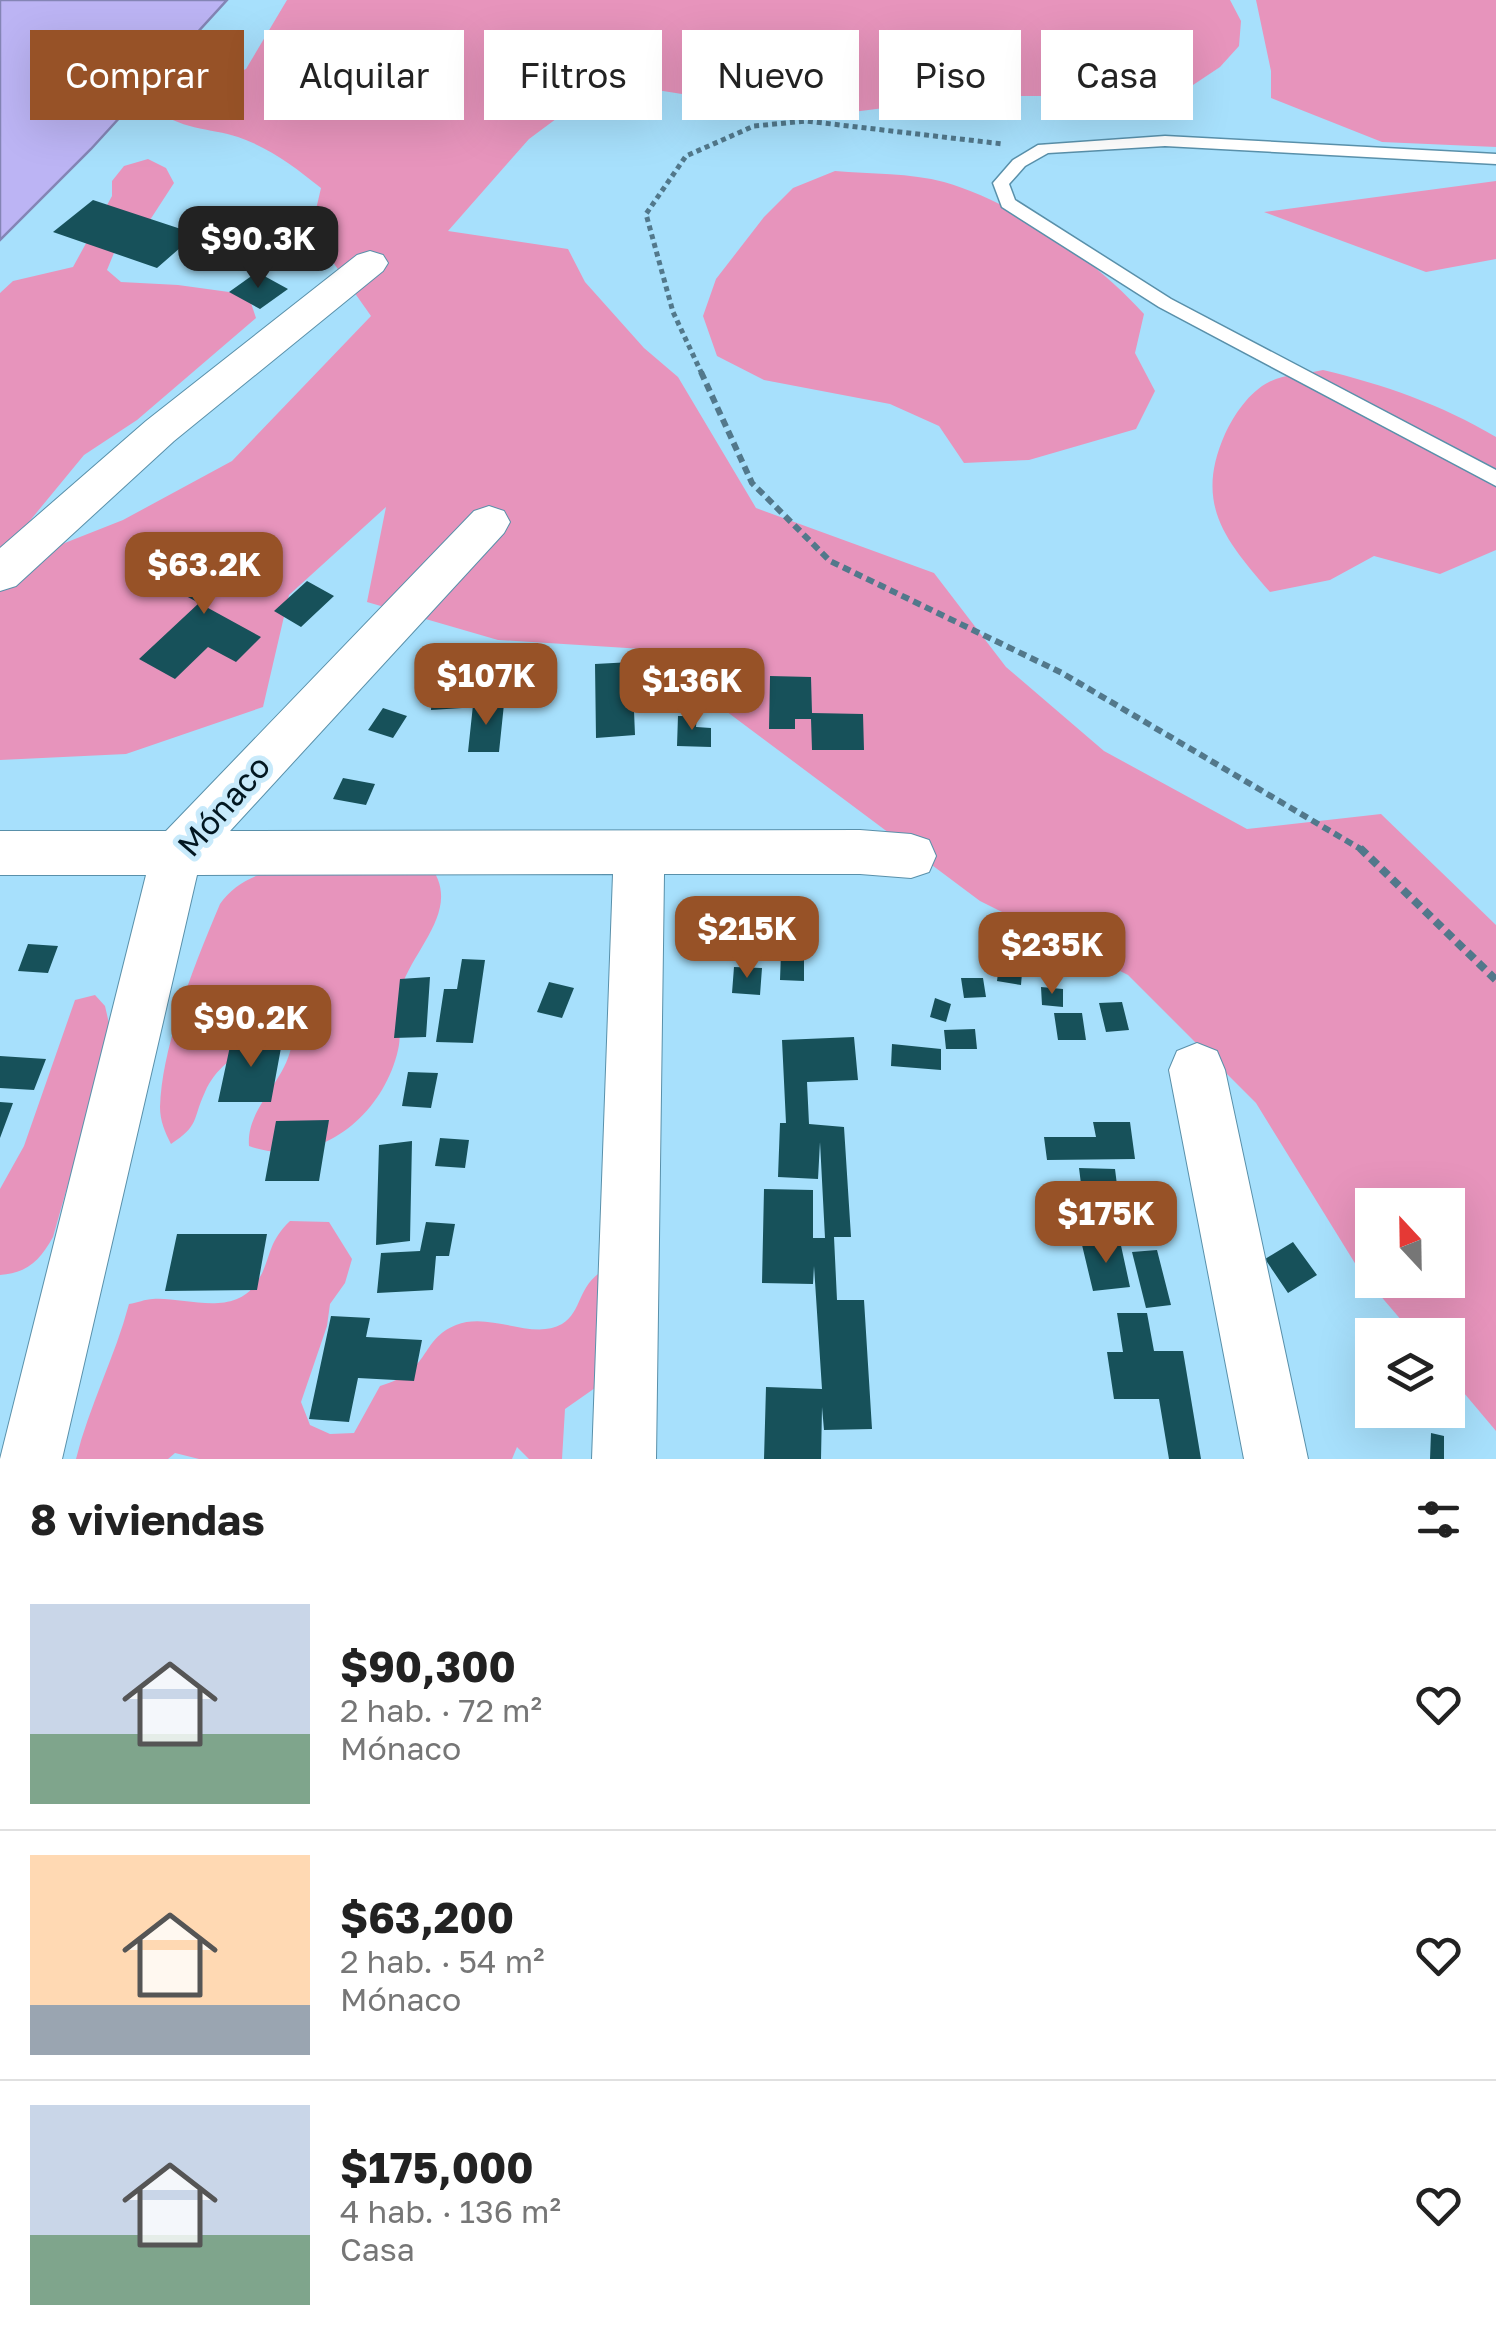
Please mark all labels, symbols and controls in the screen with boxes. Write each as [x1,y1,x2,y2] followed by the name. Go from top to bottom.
[30,30,244,120] chip: Comprar
[264,30,464,120] chip: Alquilar
[484,30,662,120] chip: Filtros
[682,30,859,120] chip: Nuevo
[879,30,1021,120] chip: Piso
[1041,30,1193,120] chip: Casa
[177,206,339,291] pin: $90.3K
[200,219,316,257] text: $90.3K
[123,532,285,617] pin: $63.2K
[147,545,261,583] text: $63.2K
[416,643,556,728] pin: $107K
[622,648,762,733] pin: $136K
[436,656,536,694] text: $107K
[642,661,742,699] text: $136K
[169,747,277,864] street label: Mónaco
[677,896,817,981] pin: $215K
[697,909,797,947] text: $215K
[982,912,1122,997] pin: $235K
[1000,925,1104,963] text: $235K
[170,985,332,1070] pin: $90.2K
[193,998,309,1036] text: $90.2K
[1036,1181,1176,1266] pin: $175K
[1355,1188,1465,1298] north arrow
[1355,1188,1465,1428] map controls
[1057,1194,1155,1232] text: $175K
[1355,1318,1465,1428] button: layers
[1411,1492,1466,1547] icon: filters
[30,1494,265,1544] text: 8 viviendas
[340,1641,516,1691] text: $90,300
[110,1644,230,1764] icon: home
[1411,1677,1466,1732] icon: heart
[340,1691,542,1729] text: 2 hab. · 72 m²
[340,1729,461,1767] text: Mónaco
[340,1892,514,1942] text: $63,200
[110,1895,230,2015] icon: home
[1411,1928,1466,1983] icon: heart
[340,1942,544,1980] text: 2 hab. · 54 m²
[340,1980,461,2018] text: Mónaco
[340,2142,534,2192] text: $175,000
[110,2145,230,2265] icon: home
[1411,2178,1466,2233] icon: heart
[340,2192,561,2230] text: 4 hab. · 136 m²
[340,2230,415,2268] text: Casa

